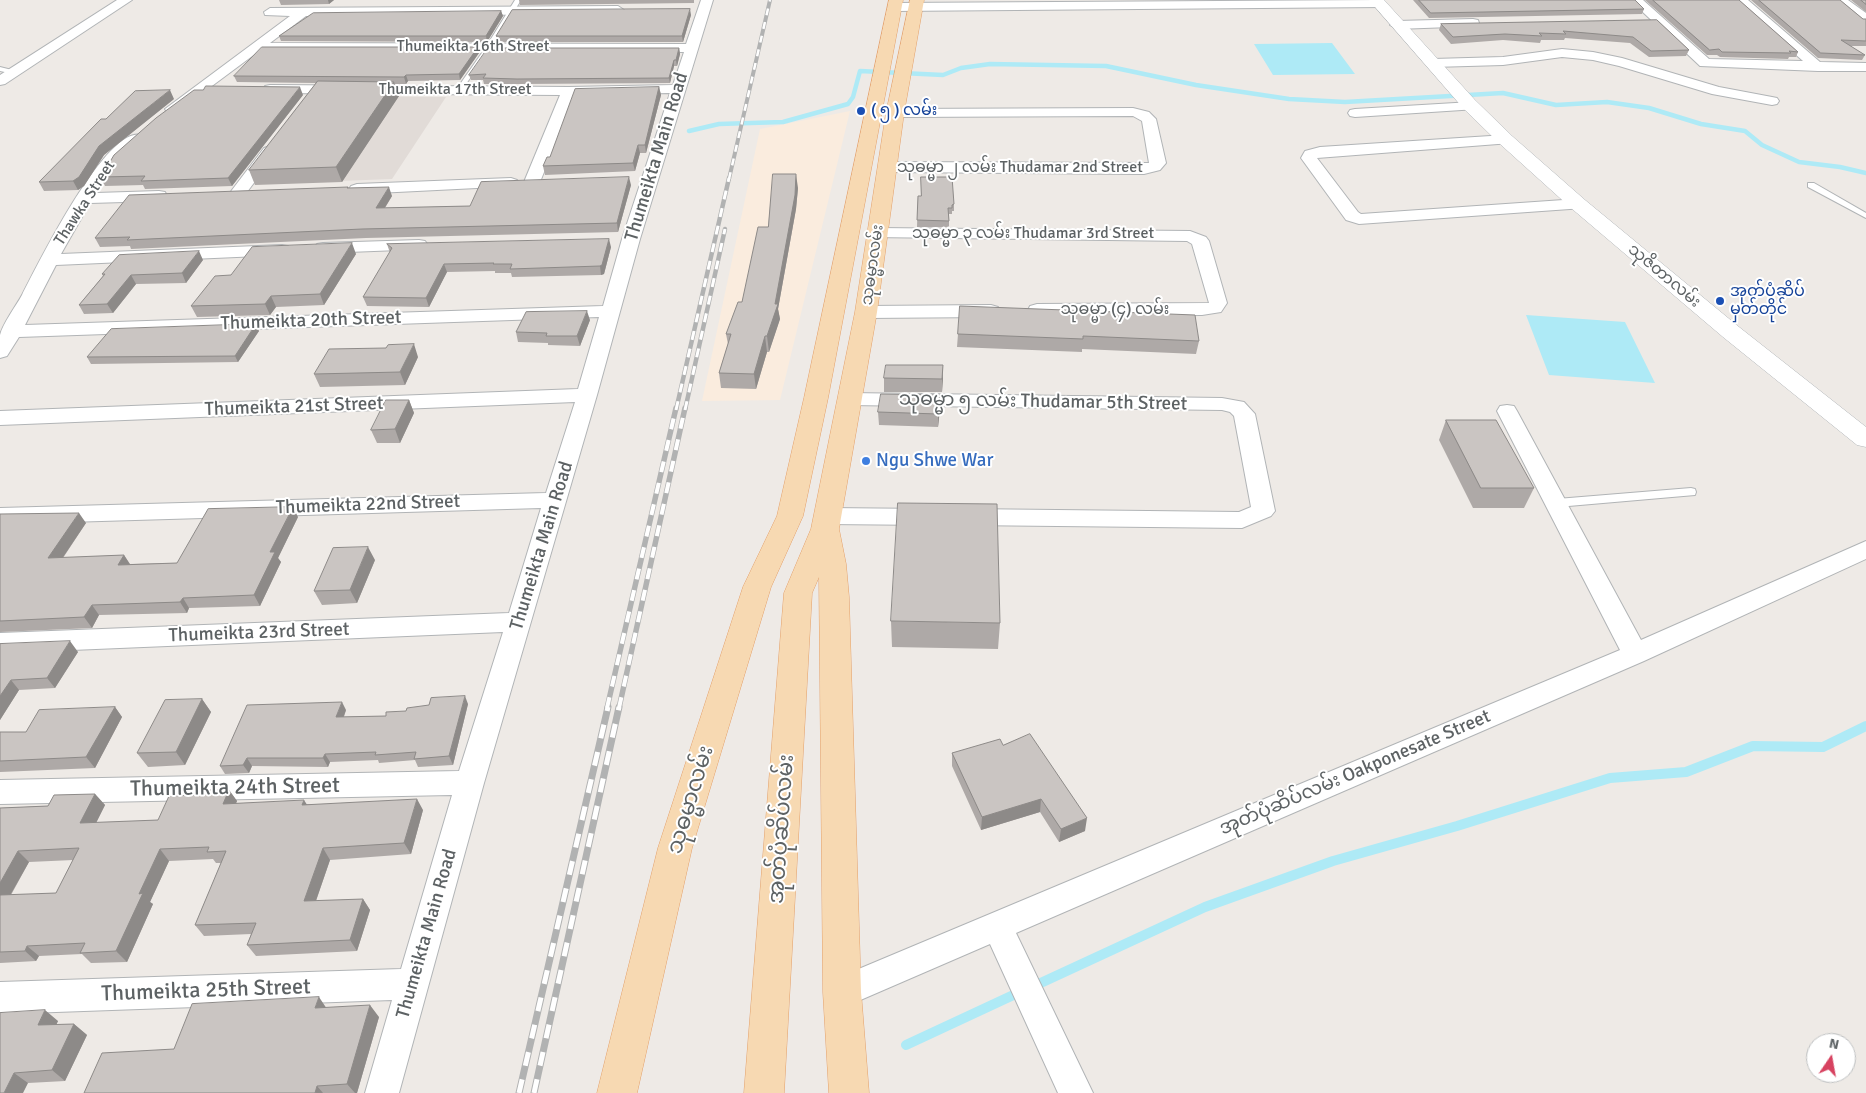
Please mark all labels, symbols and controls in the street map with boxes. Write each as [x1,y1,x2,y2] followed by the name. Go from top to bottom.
[397,37,549,57] street label: Thumeikta 16th Street
[620,70,694,244] street label: Thumeikta Main Road
[379,80,531,100] street label: Thumeikta 17th Street
[871,101,937,121] place label: ( ၅ ) လမ်း
[855,105,867,117] marker: ( ၅ ) လမ်း
[50,157,120,249] street label: Thawka Street
[897,158,1143,178] street label: သုဓမ္မာ ၂ လမ်း Thudamar 2nd Street
[858,223,888,307] street label: သုဓမ္မာလမ်း
[912,224,1154,244] street label: သုဓမ္မာ ၃ လမ်း Thudamar 3rd Street
[1624,240,1704,312] street label: သုဇိတာလမ်း
[1730,282,1805,320] place label: အုတ်ပုံဆိပ် မှတ်တိုင်
[1714,295,1726,307] marker: အုတ်ပုံဆိပ် မှတ်တိုင်
[1061,300,1169,320] street label: သုဓမ္မာ (၄) လမ်း
[220,306,402,336] street label: Thumeikta 20th Street
[899,388,1187,416] street label: သုဓမ္မာ ၅ လမ်း Thudamar 5th Street
[204,392,384,422] street label: Thumeikta 21st Street
[876,450,993,472] place label: Ngu Shwe War
[860,455,872,467] marker: Ngu Shwe War
[505,459,579,633] street label: Thumeikta Main Road
[275,490,461,520] street label: Thumeikta 22nd Street
[168,618,350,648] street label: Thumeikta 23rd Street
[1216,705,1494,841] street label: အုတ်ပုံဆိပ်လမ်း Oakponesate Street
[662,743,720,857] street label: သုဓမ္မာလမ်း
[764,753,800,905] street label: အုတ်ပုံဆိပ်လမ်း
[130,773,340,803] street label: Thumeikta 24th Street
[392,847,462,1021] street label: Thumeikta Main Road
[101,974,311,1008] street label: Thumeikta 25th Street
[1806,1033,1856,1083] north arrow
[1827,1034,1841,1053] text: N

